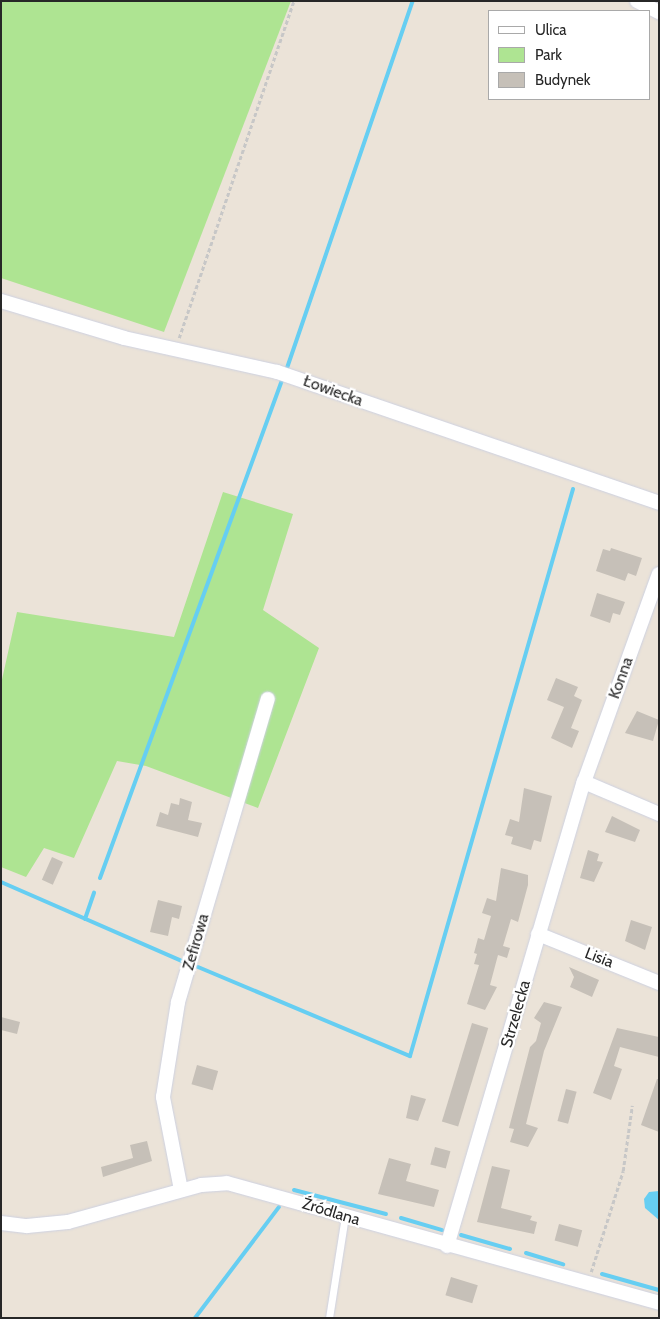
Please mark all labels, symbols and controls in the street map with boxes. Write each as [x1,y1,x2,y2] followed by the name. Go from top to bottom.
[488,10,650,100] legend
[535,21,566,39] text: Ulica
[535,46,562,64] text: Park
[535,71,590,89] text: Budynek
[301,371,365,411] street label: Łowiecka
[605,655,637,701] street label: Konna
[179,911,213,973] street label: Zefirowa
[582,944,616,972] street label: Lisia
[497,978,535,1050] street label: Strzelecka
[300,1194,362,1230] street label: Źródlana

